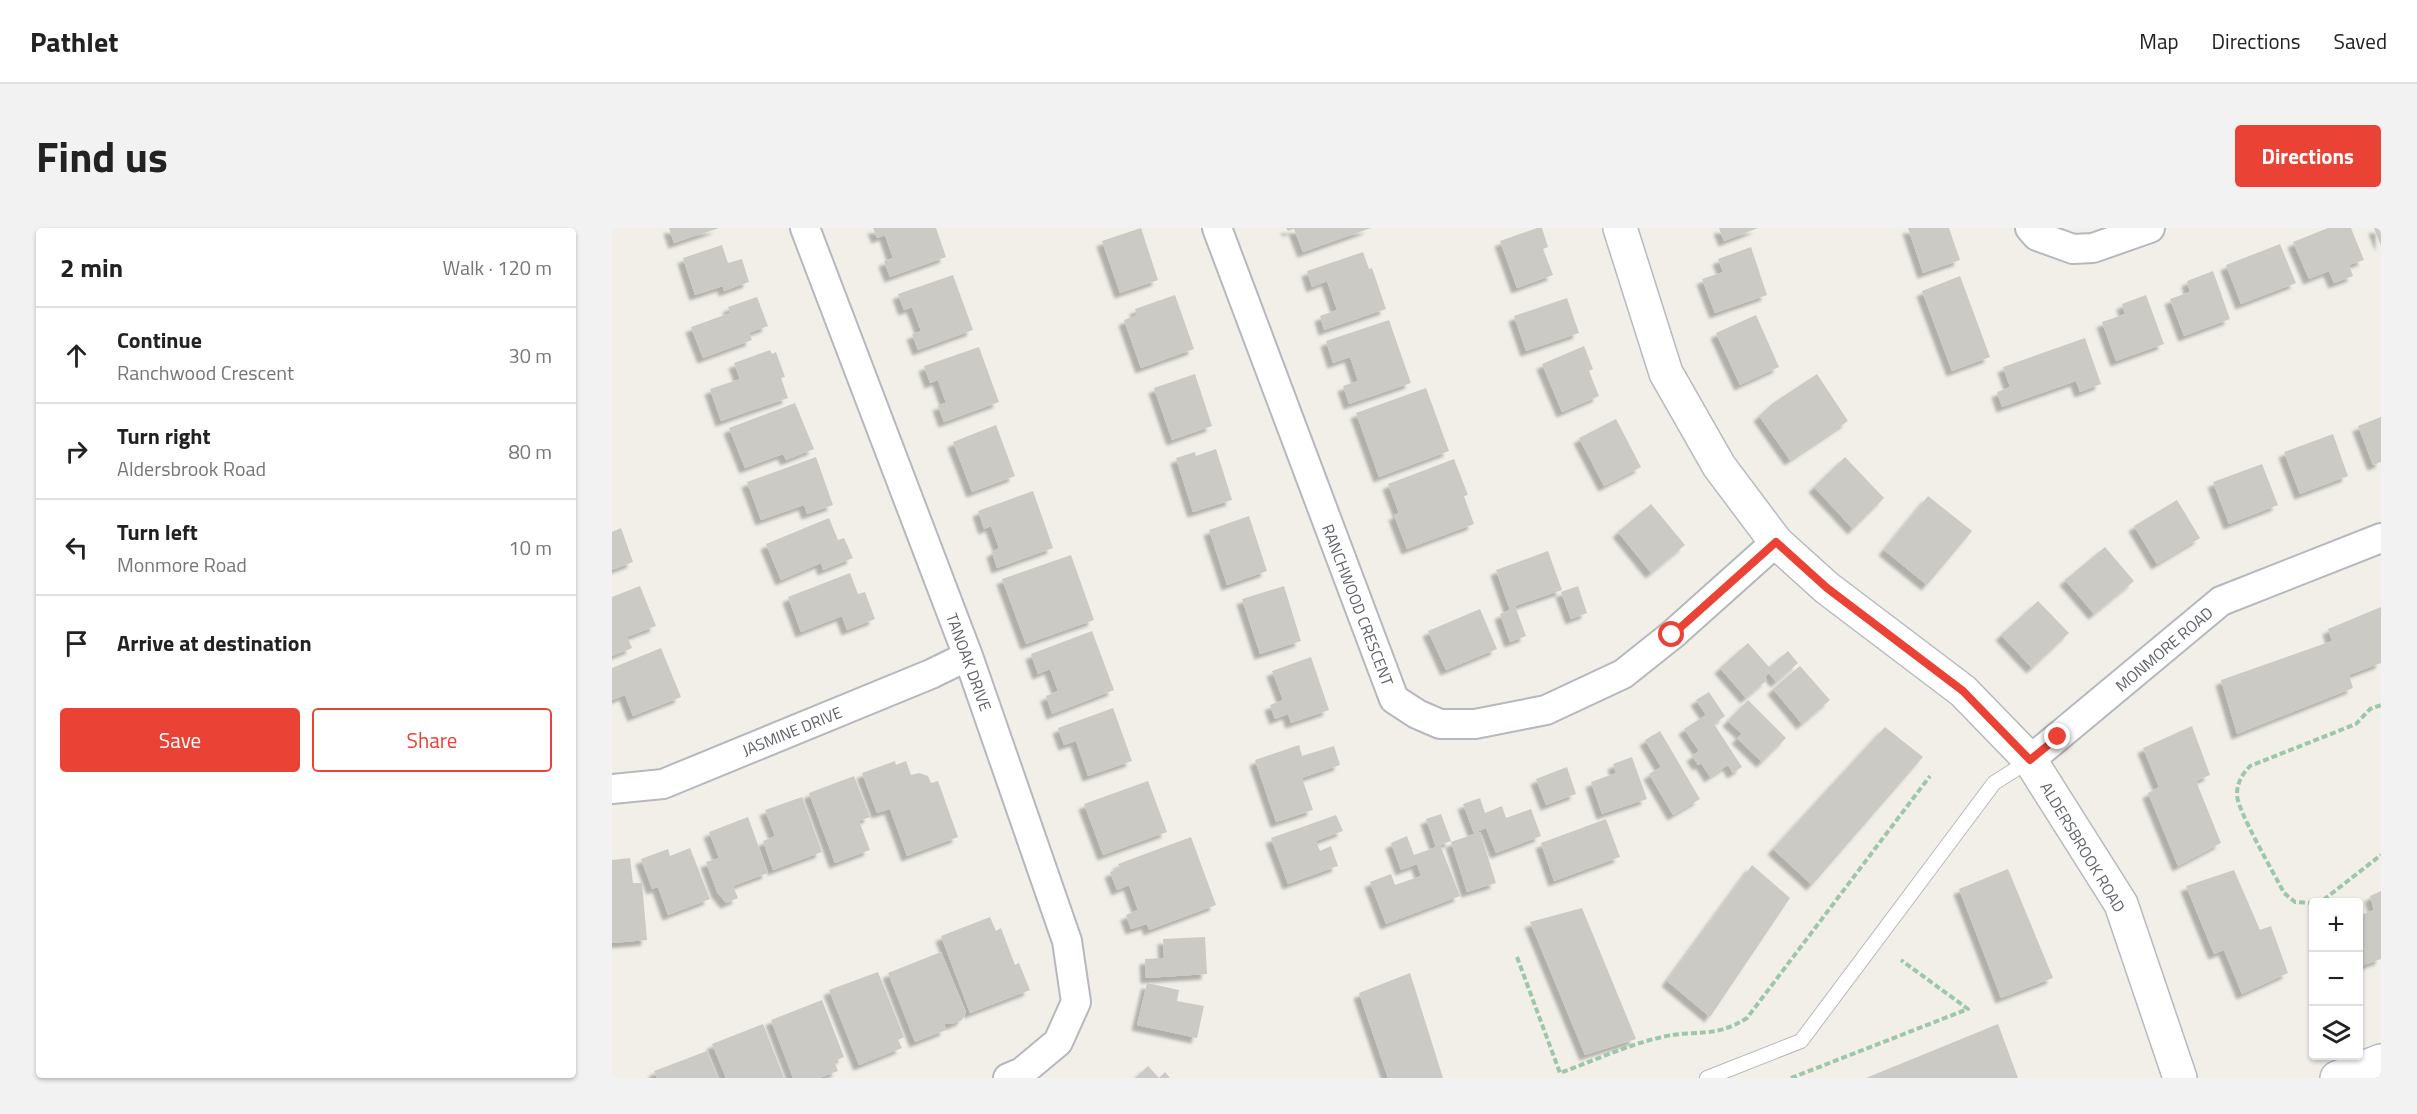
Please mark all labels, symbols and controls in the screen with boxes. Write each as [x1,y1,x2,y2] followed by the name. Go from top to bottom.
[30,20,118,63] text: Pathlet
[2139,25,2179,57] text: Map
[2212,25,2301,57] text: Directions
[2334,25,2387,57] text: Saved
[36,124,168,188] text: Find us
[2235,125,2381,187] button: Directions
[60,248,123,287] text: 2 min
[443,252,552,283] text: Walk · 120 m
[117,323,202,357] text: Continue
[60,339,93,372] icon: ahead
[508,340,552,371] text: 30 m
[117,357,294,388] text: Ranchwood Crescent
[117,419,211,453] text: Turn right
[60,435,93,468] icon: right
[508,436,552,467] text: 80 m
[117,453,266,484] text: Aldersbrook Road
[117,515,198,549] text: Turn left
[1316,521,1400,690] street label: RANCHWOOD CRESCENT
[60,531,93,564] icon: left
[508,532,552,563] text: 10 m
[117,549,247,580] text: Monmore Road
[2110,601,2218,697] street label: MONMORE ROAD
[940,610,998,715] street label: TANOAK DRIVE
[1658,621,1684,647] route start
[117,626,312,660] text: Arrive at destination
[60,627,93,660] icon: arrive
[739,700,846,762] street label: JASMINE DRIVE
[60,708,300,772] button: Save
[312,708,552,772] button: Share
[2044,723,2070,749] route end
[2034,777,2132,917] street label: ALDERSBROOK ROAD
[2309,898,2363,1060] map controls
[2309,898,2363,952] button: +
[2309,952,2363,1006] button: −
[2309,1006,2363,1060] button: layers

